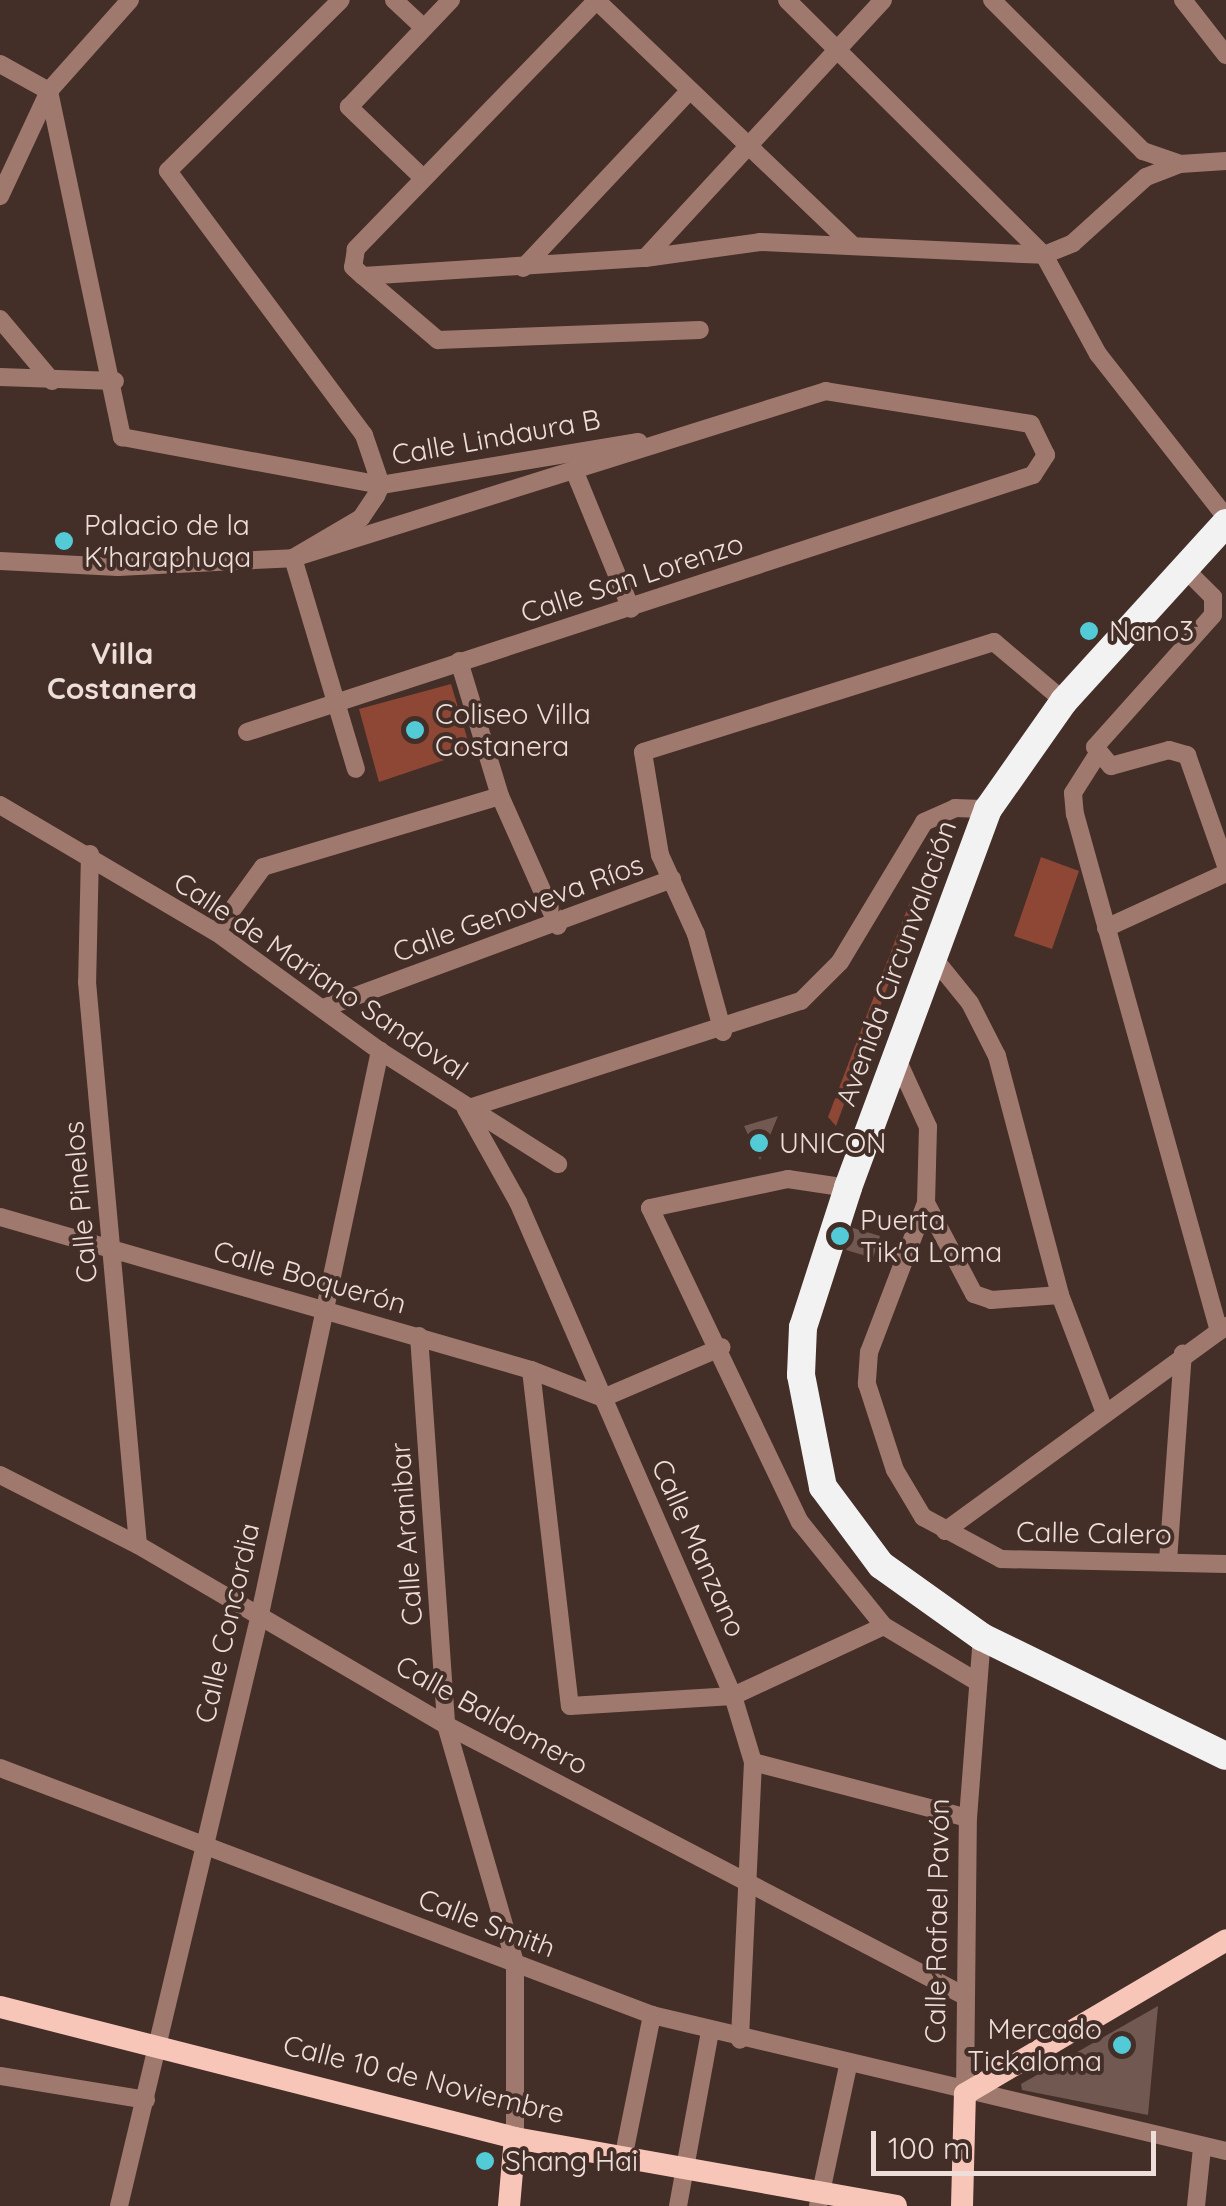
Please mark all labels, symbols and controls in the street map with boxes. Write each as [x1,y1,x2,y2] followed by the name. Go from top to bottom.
[389,402,603,472] street label: Calle Lindaura B
[84,508,251,574] place label: Palacio de la K'haraphuqa
[517,526,747,630] street label: Calle San Lorenzo
[53,530,75,552] marker: Palacio de la K'haraphuqa
[1109,614,1194,648] place label: Nano3
[1078,620,1100,642] marker: Nano3
[47,635,197,706] district label: Villa Costanera
[435,697,591,763] place label: Coliseo Villa Costanera
[404,719,426,741] marker: Coliseo Villa Costanera
[829,816,963,1110] street label: Avenida Circunvalación
[388,847,648,969] street label: Calle Genoveva Ríos
[168,865,474,1087] street label: Calle de Mariano Sandoval
[56,1120,104,1284] street label: Calle Pinelos
[779,1126,886,1160] place label: UNICON
[748,1132,770,1154] marker: UNICON
[860,1203,1002,1269] place label: Puerta Tik'a Loma
[829,1225,851,1247] marker: Puerta Tik'a Loma
[210,1233,410,1321] street label: Calle Boquerón
[383,1441,429,1627] street label: Calle Aranibar
[645,1454,753,1642] street label: Calle Manzano
[1016,1515,1172,1551] street label: Calle Calero
[188,1520,266,1726] street label: Calle Concordia
[390,1648,594,1782] street label: Calle Baldomero
[918,1798,956,2044] street label: Calle Rafael Pavón
[414,1882,560,1964] street label: Calle Smith
[967,2012,1102,2078] place label: Mercado Tickaloma
[280,2028,568,2130] street label: Calle 10 de Noviembre
[1111,2034,1133,2056] marker: Mercado Tickaloma
[876,2111,1161,2173] scale bar
[888,2129,970,2167] text: 100 m
[505,2144,638,2178] place label: Shang Hai
[474,2150,496,2172] marker: Shang Hai

